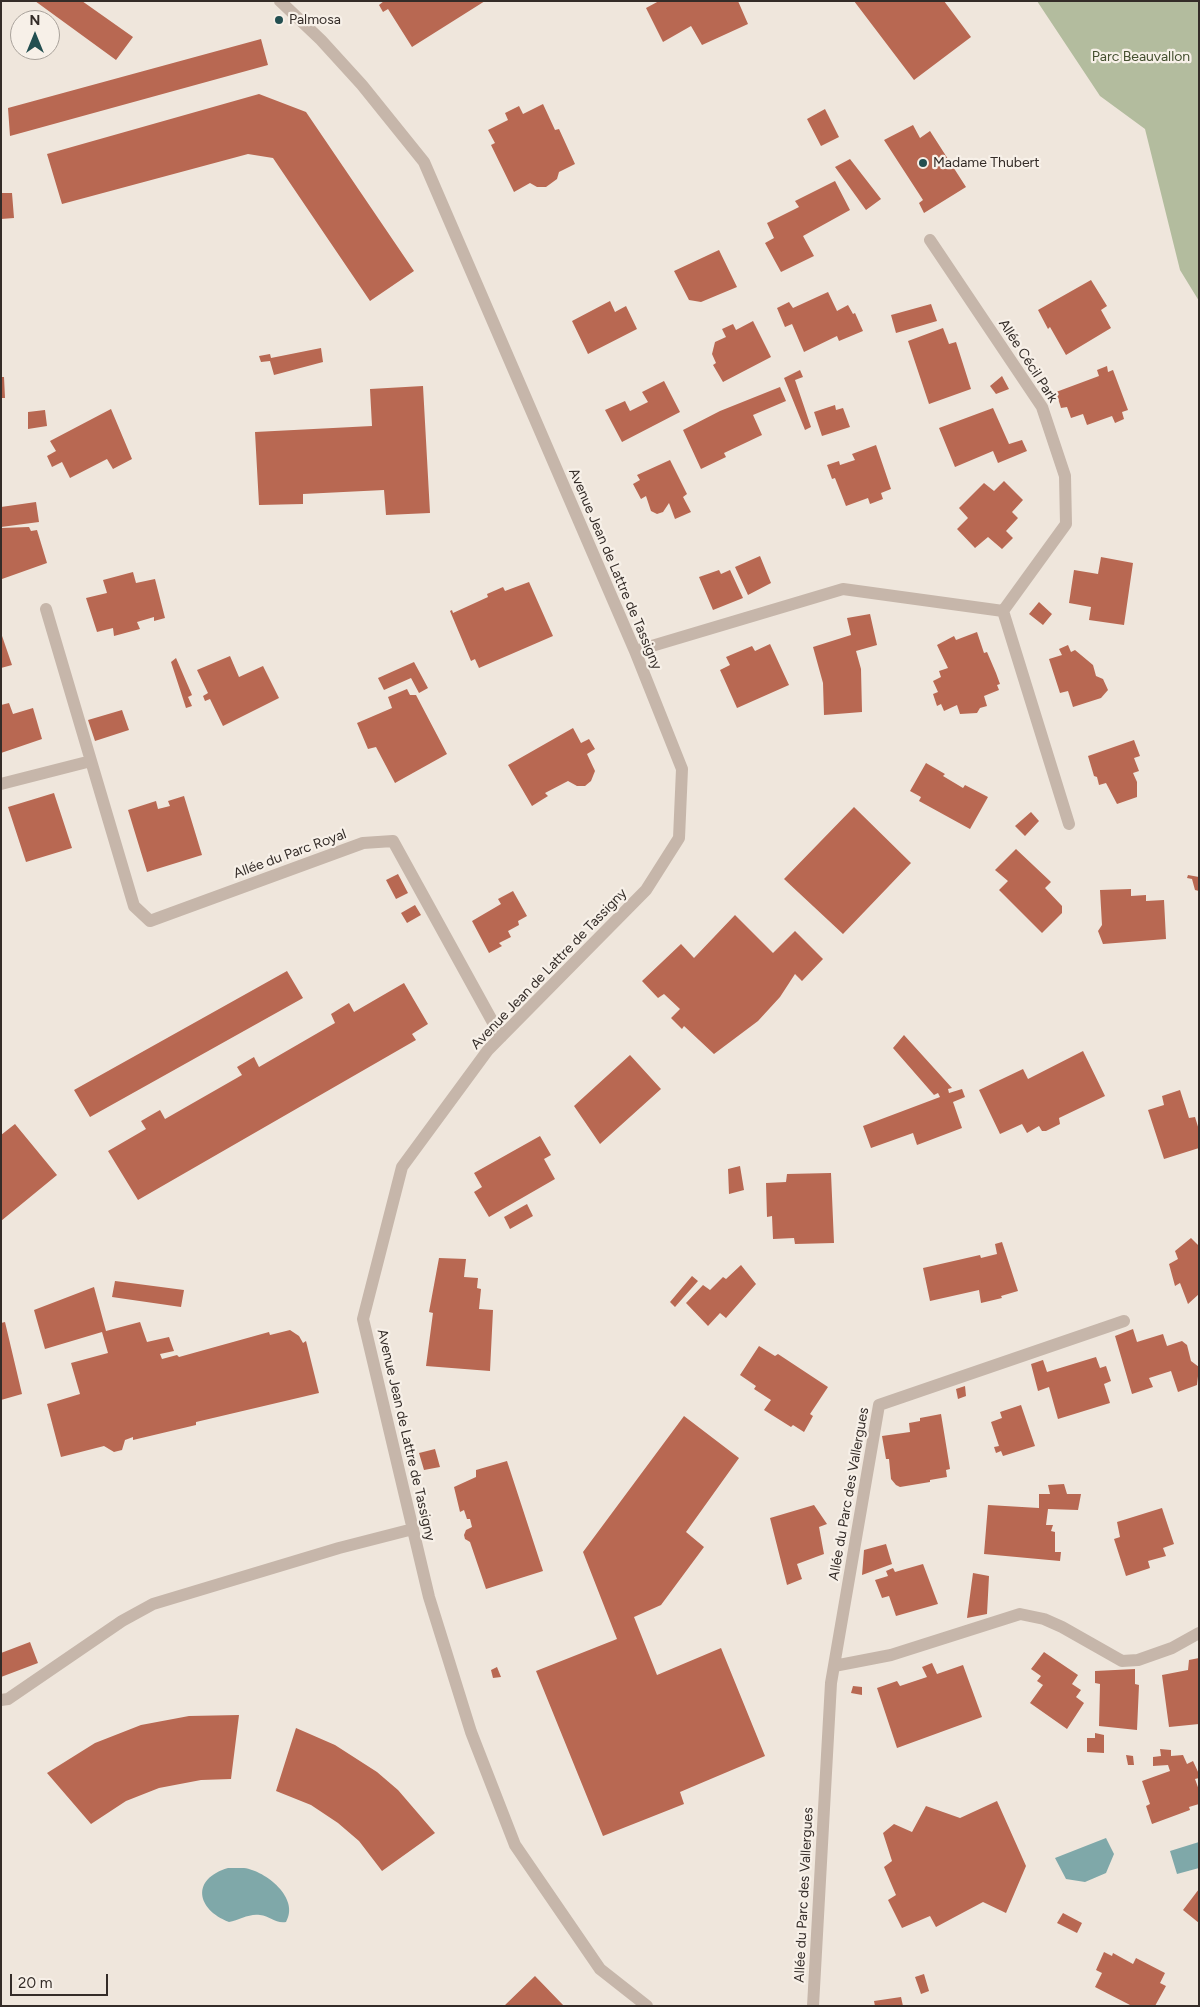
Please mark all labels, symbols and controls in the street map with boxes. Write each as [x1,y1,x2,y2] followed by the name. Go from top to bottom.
[10,10,60,60] north arrow
[30,12,40,29] text: N
[289,12,341,28] place label: Palmosa
[273,14,285,26] marker: Palmosa
[1092,49,1190,65] park label: Parc Beauvallon
[933,155,1040,171] place label: Madame Thubert
[917,157,929,169] marker: Madame Thubert
[995,316,1061,406] street label: Allée Cécil Park
[565,466,665,672] street label: Avenue Jean de Lattre de Tassigny
[231,826,349,882] street label: Allée du Parc Royal
[468,885,630,1053] street label: Avenue Jean de Lattre de Tassigny
[373,1327,439,1543] street label: Avenue Jean de Lattre de Tassigny
[825,1406,873,1582] street label: Allée du Parc des Vallergues
[791,1807,817,1983] street label: Allée du Parc des Vallergues
[12,1964,110,1996] scale bar
[18,1974,52,1992] text: 20 m

